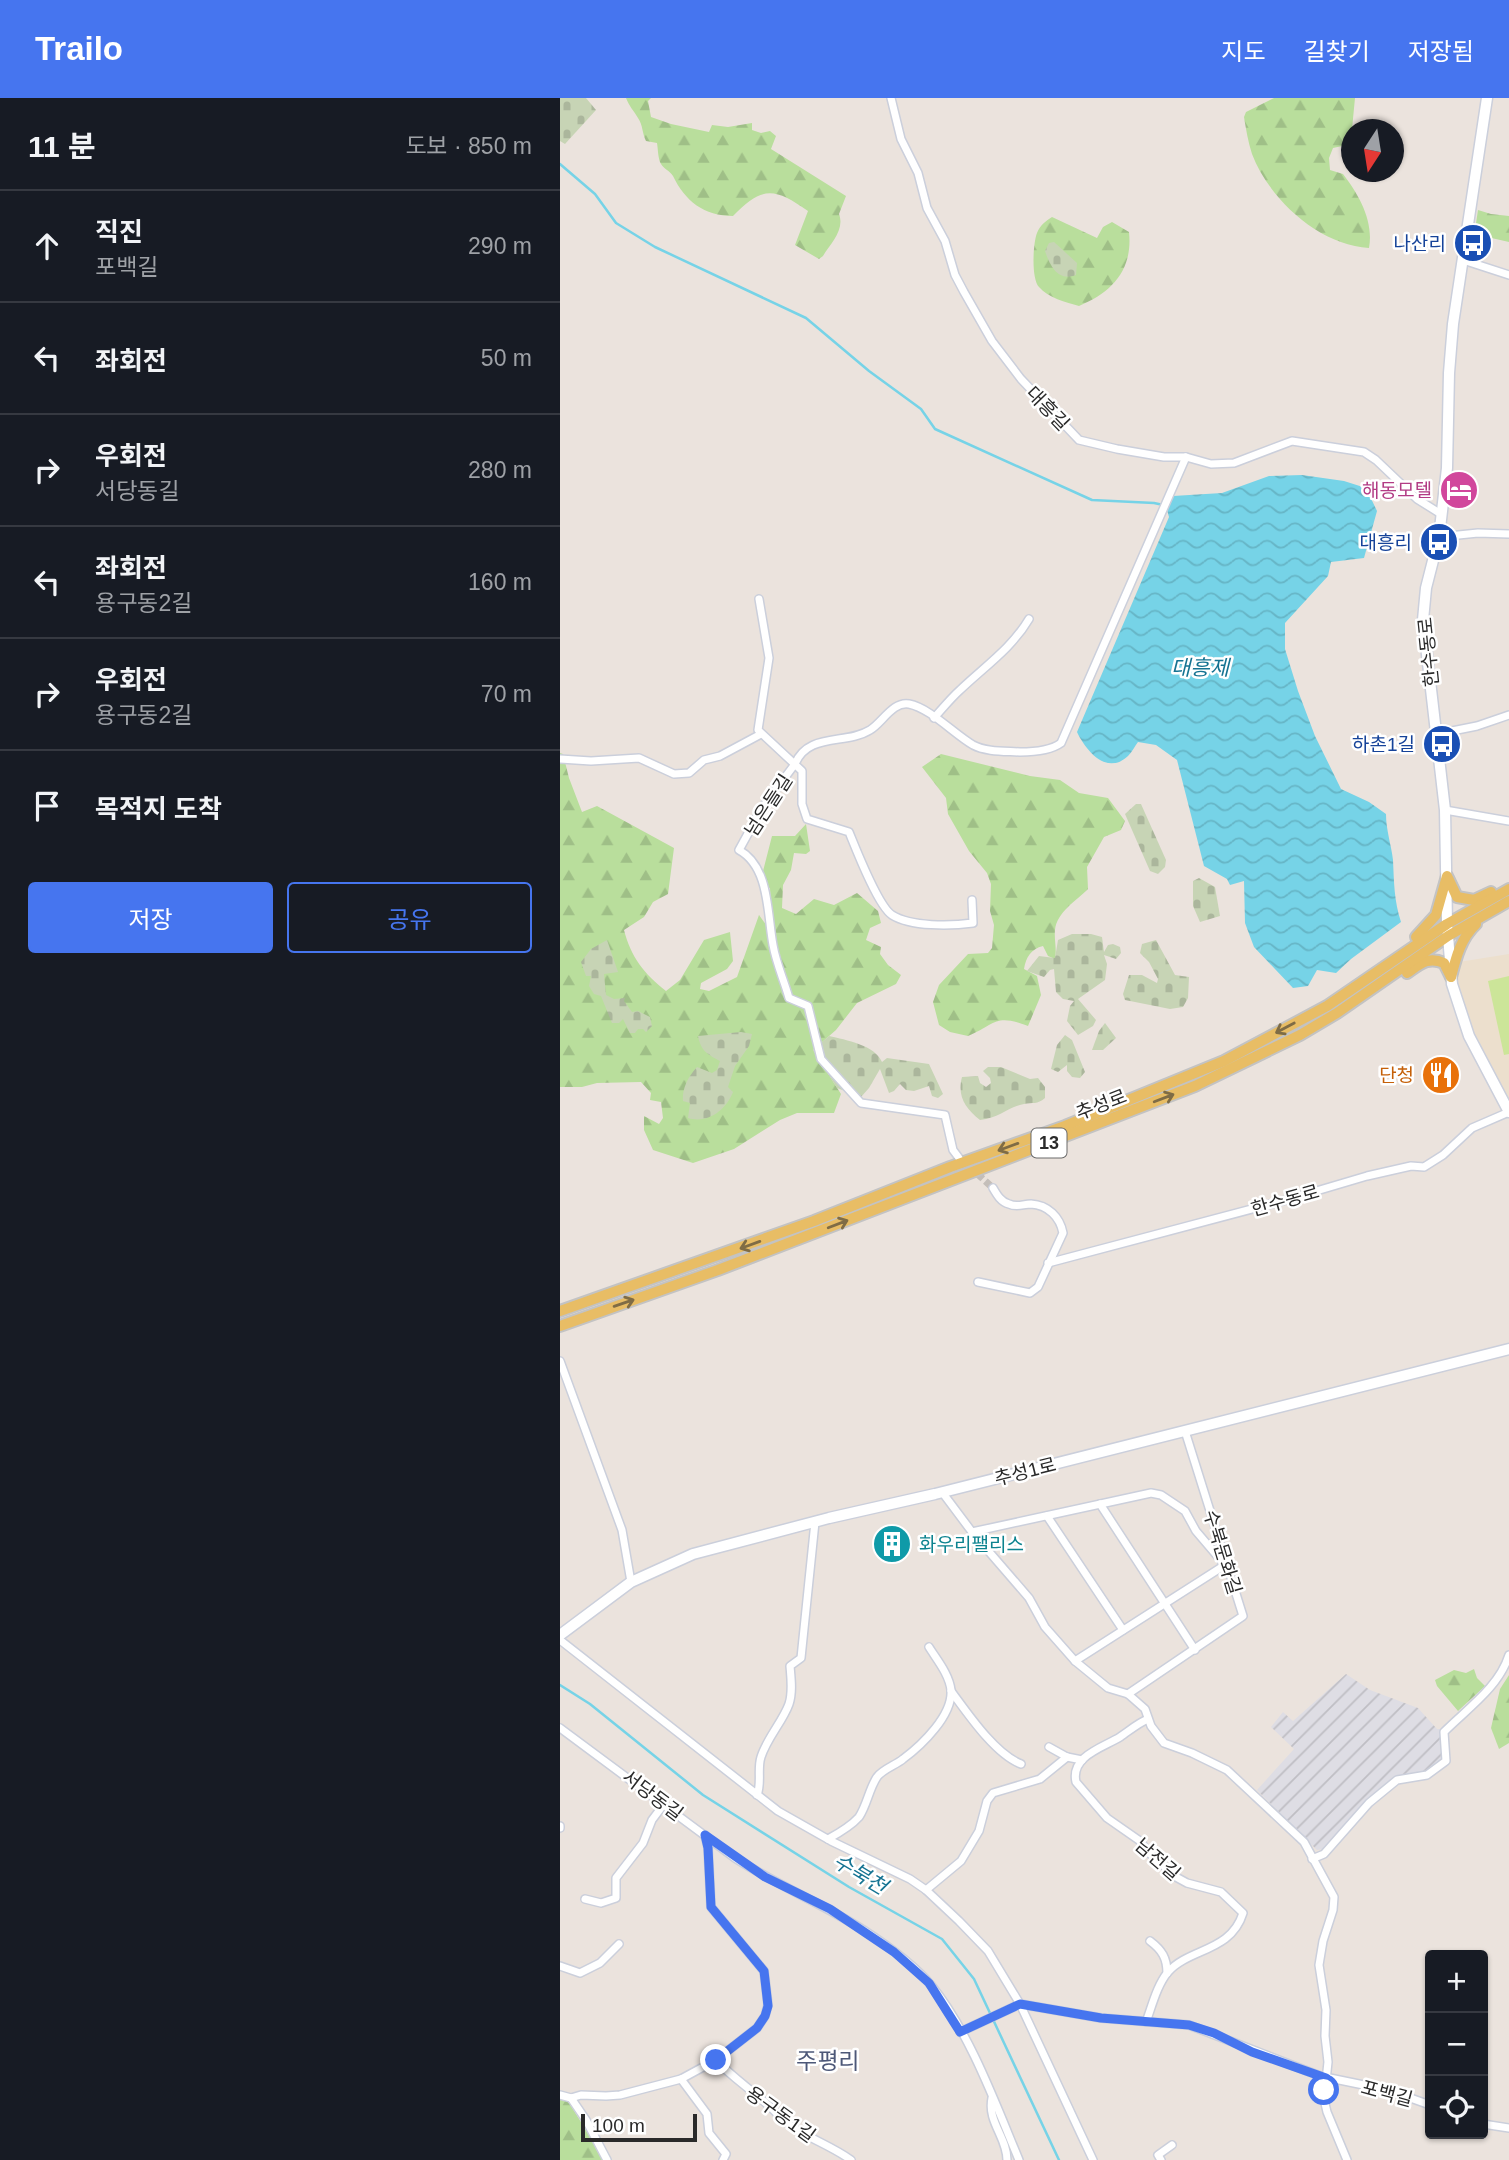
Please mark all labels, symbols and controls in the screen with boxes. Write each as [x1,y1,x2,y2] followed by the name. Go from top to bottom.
[35,30,123,67] text: Trailo
[1221,38,1266,65] text: 지도
[1304,38,1370,65] text: 길찾기
[1408,38,1474,65] text: 저장됨
[1341,119,1404,182] north arrow
[28,130,96,163] text: 11 분
[405,133,532,159] text: 도보 · 850 m
[95,217,143,247] text: 직진
[1452,222,1494,264] bus stop icon: 나산리
[28,227,66,265] icon: ahead
[468,233,532,259] text: 290 m
[1394,233,1446,254] place label: 나산리
[95,254,158,280] text: 포백길
[28,339,66,377] icon: left
[481,345,532,371] text: 50 m
[95,346,167,376] text: 좌회전
[1022,382,1073,435] street label: 대흥길
[95,441,167,471] text: 우회전
[28,451,66,489] icon: right
[468,457,532,483] text: 280 m
[1438,469,1480,511] hotel icon: 해동모텔
[95,478,180,504] text: 서당동길
[1362,480,1432,501] place label: 해동모텔
[1418,521,1460,563] bus stop icon: 대흥리
[1360,532,1412,553] place label: 대흥리
[95,553,167,583] text: 좌회전
[28,563,66,601] icon: left
[468,569,532,595] text: 160 m
[95,590,192,616] text: 용구동2길
[1414,616,1443,688] street label: 한수동로
[1171,656,1232,679] water label: 대흥제
[95,665,167,695] text: 우회전
[28,675,66,713] icon: right
[481,681,532,707] text: 70 m
[95,702,192,728] text: 용구동2길
[1421,723,1463,765] bus stop icon: 하촌1길
[1352,734,1415,755] place label: 하촌1길
[741,770,796,840] street label: 넘은들길
[28,787,66,825] icon: arrive
[95,794,222,824] text: 목적지 도착
[28,882,273,953] button: 저장
[287,882,532,953] button: 공유
[1275,1021,1295,1035] one-way arrow
[1420,1054,1462,1096] restaurant icon: 단청
[1379,1065,1414,1086] place label: 단청
[1073,1085,1129,1124] street label: 추성로
[1153,1091,1175,1104] one-way arrow
[1032,1128,1066,1158] road number: 13
[998,1141,1020,1154] one-way arrow
[1249,1181,1322,1220] street label: 한수동로
[826,1217,848,1229] one-way arrow
[739,1239,761,1252] one-way arrow
[613,1295,635,1308] one-way arrow
[992,1454,1058,1489] street label: 추성1로
[1200,1507,1245,1597] street label: 수북문화길
[871,1523,913,1565] building icon: 화우리팰리스
[919,1534,1024,1555] place label: 화우리팰리스
[618,1766,687,1825] street label: 서당동길
[1131,1834,1184,1885] street label: 남전길
[829,1849,893,1900] water label: 수북천
[1425,1950,1488,2139] map controls
[1425,1950,1488,2013] button: +
[1425,2013,1488,2076] button: −
[700,2044,731,2075] route end
[796,2048,860,2074] district label: 주평리
[1308,2074,1339,2105] route start
[1425,2076,1488,2139] button: locate
[1359,2077,1415,2110] street label: 포백길
[742,2082,819,2147] street label: 용구동1길
[581,2111,696,2143] scale bar
[592,2115,645,2136] text: 100 m

